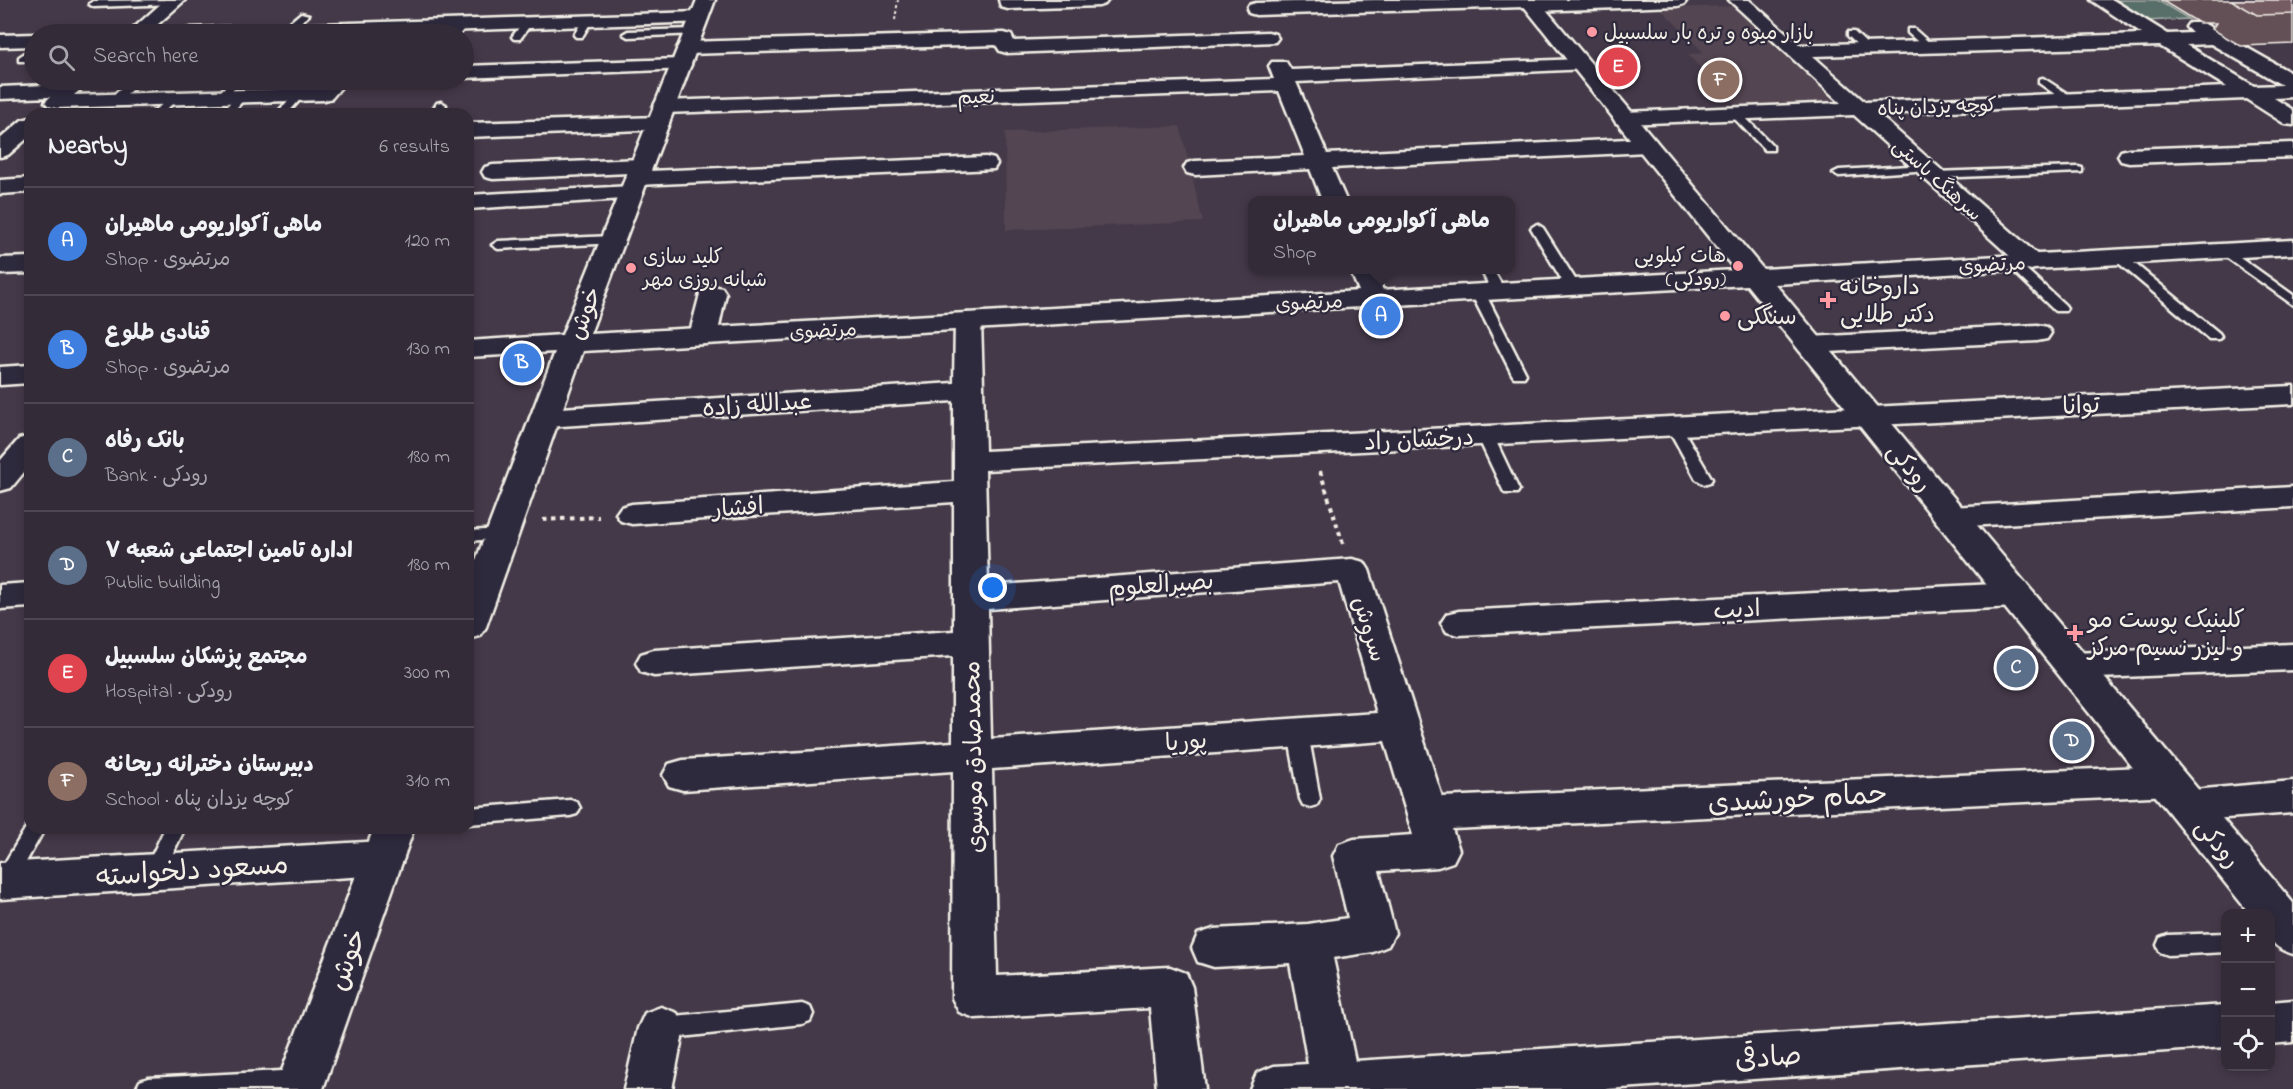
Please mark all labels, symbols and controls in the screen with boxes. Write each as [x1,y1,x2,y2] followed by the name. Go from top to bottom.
[1604,20,1814,49] place label: بازار میوه و تره بار سلسبیل
[24,24,474,90] search box
[1585,25,1599,39] marker: بازار میوه و تره بار سلسبیل
[45,41,78,74] icon: search
[93,41,198,73] text: Search here
[1598,44,1638,90] pin: E
[1700,58,1740,103] pin: F
[957,83,995,114] street label: نعیم
[1877,92,1997,125] street label: کوچه یزدان پناه
[48,128,127,166] text: Nearby
[379,133,450,162] text: 6 results
[1885,133,1988,229] street label: سرهنگ باستی
[1248,196,1515,274] popup
[1273,206,1490,238] text: ماهی آکواریومی ماهیران
[105,210,322,242] text: ماهی آکواریومی ماهیران
[61,227,74,256] text: A
[405,227,450,256] text: 120 m
[1273,239,1317,268] text: Shop
[1634,243,1726,295] place label: هات کیلویی (رودکی)
[641,244,767,296] place label: کلید سازی شبانه روزی مهر
[105,246,230,275] text: Shop · مرتضوی
[1958,250,2027,283] street label: مرتضوی
[1731,259,1745,273] marker: هات کیلویی (رودکی)
[624,261,638,275] marker: کلید سازی شبانه روزی مهر
[1840,271,1935,334] place label: داروخانه دکتر طلایی
[560,282,612,346] street label: خوش
[1275,288,1344,321] street label: مرتضوی
[1821,293,1835,307] marker: داروخانه دکتر طلایی
[1362,294,1400,338] pin: A
[1737,301,1797,336] place label: سنگکی
[1718,309,1732,323] marker: سنگکی
[789,316,858,349] street label: مرتضوی
[105,318,210,350] text: قنادی طلوع
[61,335,74,364] text: B
[406,335,450,364] text: 130 m
[502,340,542,386] pin: B
[105,354,230,383] text: Shop · مرتضوی
[701,385,813,428] street label: عبدالله زاده
[2061,389,2102,426] street label: توانا
[1363,421,1475,462] street label: درخشان راد
[105,426,185,458] text: بانک رفاه
[1877,436,1939,501] street label: رودکی
[62,443,73,472] text: C
[407,443,450,472] text: 180 m
[105,462,208,491] text: Bank · رودکی
[709,490,765,529] street label: افشار
[105,536,353,568] text: اداره تامین اجتماعی شعبه ۷
[60,551,75,580] text: D
[407,551,450,580] text: 180 m
[1107,565,1215,608] street label: بصیرالعلوم
[105,569,220,598] text: Public building
[978,573,1007,602] your location
[1341,593,1394,667] street label: سروش
[1713,593,1762,630] street label: ادیب
[2086,604,2245,667] place label: کلینیک پوست مو و لیزر نسیم مرکز
[2066,624,2084,642] marker: کلینیک پوست مو و لیزر نسیم مرکز
[105,642,307,674] text: مجتمع پزشکان سلسبیل
[1996,646,2036,690] pin: C
[61,659,74,688] text: E
[404,659,450,688] text: 300 m
[956,661,995,853] street label: محمدصادق موسوی
[105,678,233,707] text: Hospital · رودکی
[2052,718,2092,764] pin: D
[1164,725,1208,762] street label: پوریا
[105,750,314,782] text: دبیرستان دخترانه ریحانه
[61,767,74,796] text: F
[406,767,450,796] text: 310 m
[1707,775,1887,826] street label: حمام خورشیدی
[105,786,294,815] text: School · کوچه یزدان پناه
[2185,812,2247,877] street label: رودکی
[95,845,290,900] street label: مسعود دلخواسته
[2221,909,2275,1071] map controls
[2221,909,2275,963] button: +
[319,923,379,997] street label: خوش
[2221,963,2275,1017] button: −
[2221,1017,2275,1071] button: locate
[1734,1037,1803,1082] street label: صادقی

